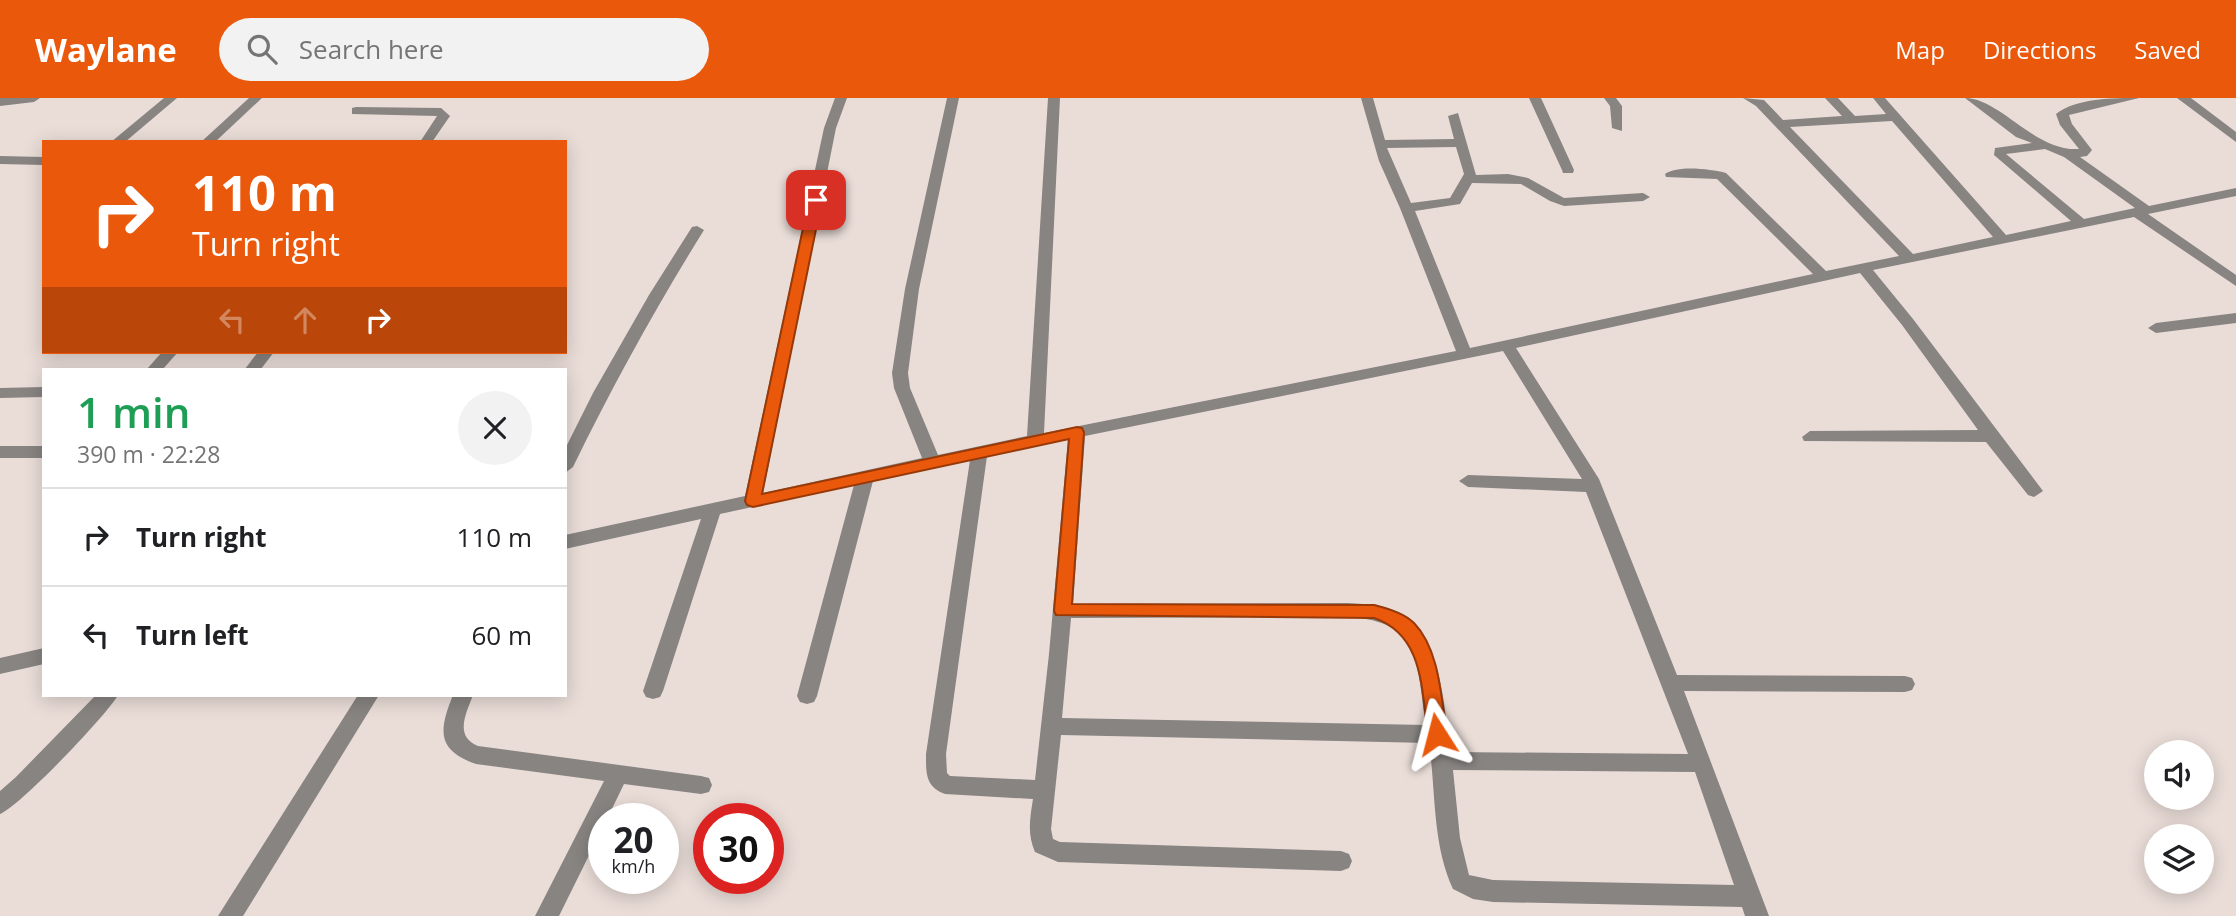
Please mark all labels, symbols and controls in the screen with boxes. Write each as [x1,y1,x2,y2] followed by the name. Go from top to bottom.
[219,18,709,81] search box
[35,27,177,72] text: Waylane
[243,30,281,68] icon: search
[299,31,444,67] text: Search here
[1895,33,1945,66] text: Map
[1983,33,2096,66] text: Directions
[2134,33,2201,66] text: Saved
[192,159,337,225] text: 110 m
[77,168,168,259] icon: right
[786,170,846,230] pin
[797,181,835,219] icon: arrive
[192,222,340,265] text: Turn right
[213,301,251,339] icon: left
[286,301,324,339] icon: ahead
[359,301,397,339] icon: right
[77,383,190,440] text: 1 min
[458,391,532,465] button: close
[77,438,220,470] text: 390 m · 22:28
[77,518,115,556] icon: right
[136,519,267,555] text: Turn right
[457,519,532,555] text: 110 m
[77,616,115,654] icon: left
[136,617,248,653] text: Turn left
[471,617,532,653] text: 60 m
[1400,697,1474,771] position arrow
[2144,740,2214,894] map controls
[2144,740,2214,810] button: sound
[693,803,784,894] speed limit sign: 30
[613,816,654,863] text: 20
[2144,824,2214,894] button: layers
[612,854,655,878] text: km/h

